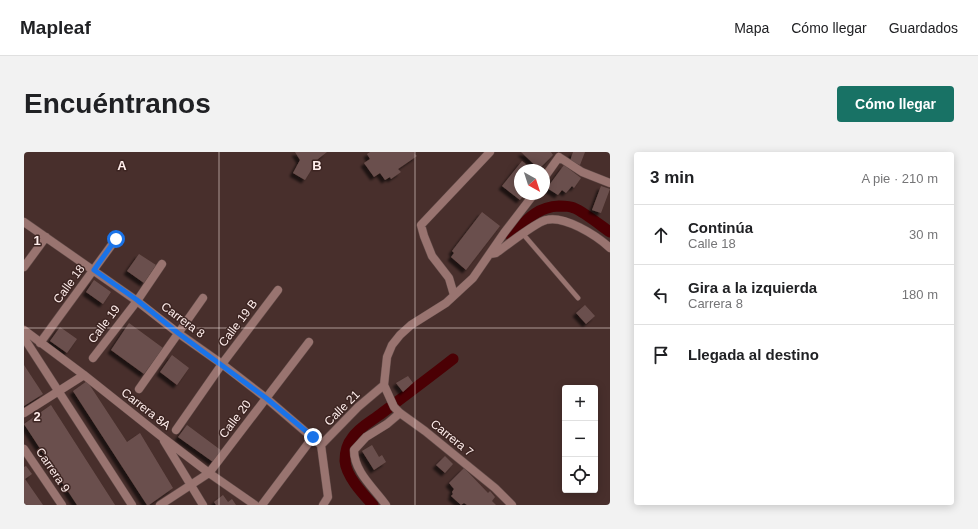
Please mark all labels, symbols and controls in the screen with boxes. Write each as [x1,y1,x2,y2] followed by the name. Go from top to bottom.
[20,17,91,38] text: Mapleaf
[734,20,769,36] text: Mapa
[791,20,867,36] text: Cómo llegar
[889,20,958,36] text: Guardados
[837,86,954,122] button: Cómo llegar
[24,88,211,119] text: Encuéntranos
[117,158,127,173] text: A
[312,158,322,173] text: B
[514,164,550,200] north arrow
[650,168,694,187] text: 3 min
[861,171,938,186] text: A pie · 210 m
[688,219,753,236] text: Continúa
[650,224,672,246] icon: ahead
[909,227,938,242] text: 30 m
[107,230,125,248] route start
[33,233,41,248] text: 1
[688,236,736,251] text: Calle 18
[50,262,88,306] street label: Calle 18
[688,279,817,296] text: Gira a la izquierda
[650,284,672,306] icon: left
[902,287,938,302] text: 180 m
[688,296,743,311] text: Carrera 8
[216,297,260,349] street label: Calle 19 B
[159,299,208,341] street label: Carrera 8
[85,302,123,346] street label: Calle 19
[650,344,672,366] icon: arrive
[688,346,819,363] text: Llegada al destino
[119,385,173,433] street label: Carrera 8A
[562,385,598,493] map controls
[562,385,598,421] button: +
[321,387,363,429] street label: Calle 21
[216,397,254,441] street label: Calle 20
[33,409,41,424] text: 2
[428,417,476,460] street label: Carrera 7
[562,421,598,457] button: −
[304,428,322,446] route end
[33,445,73,495] street label: Carrera 9
[562,457,598,493] button: locate

